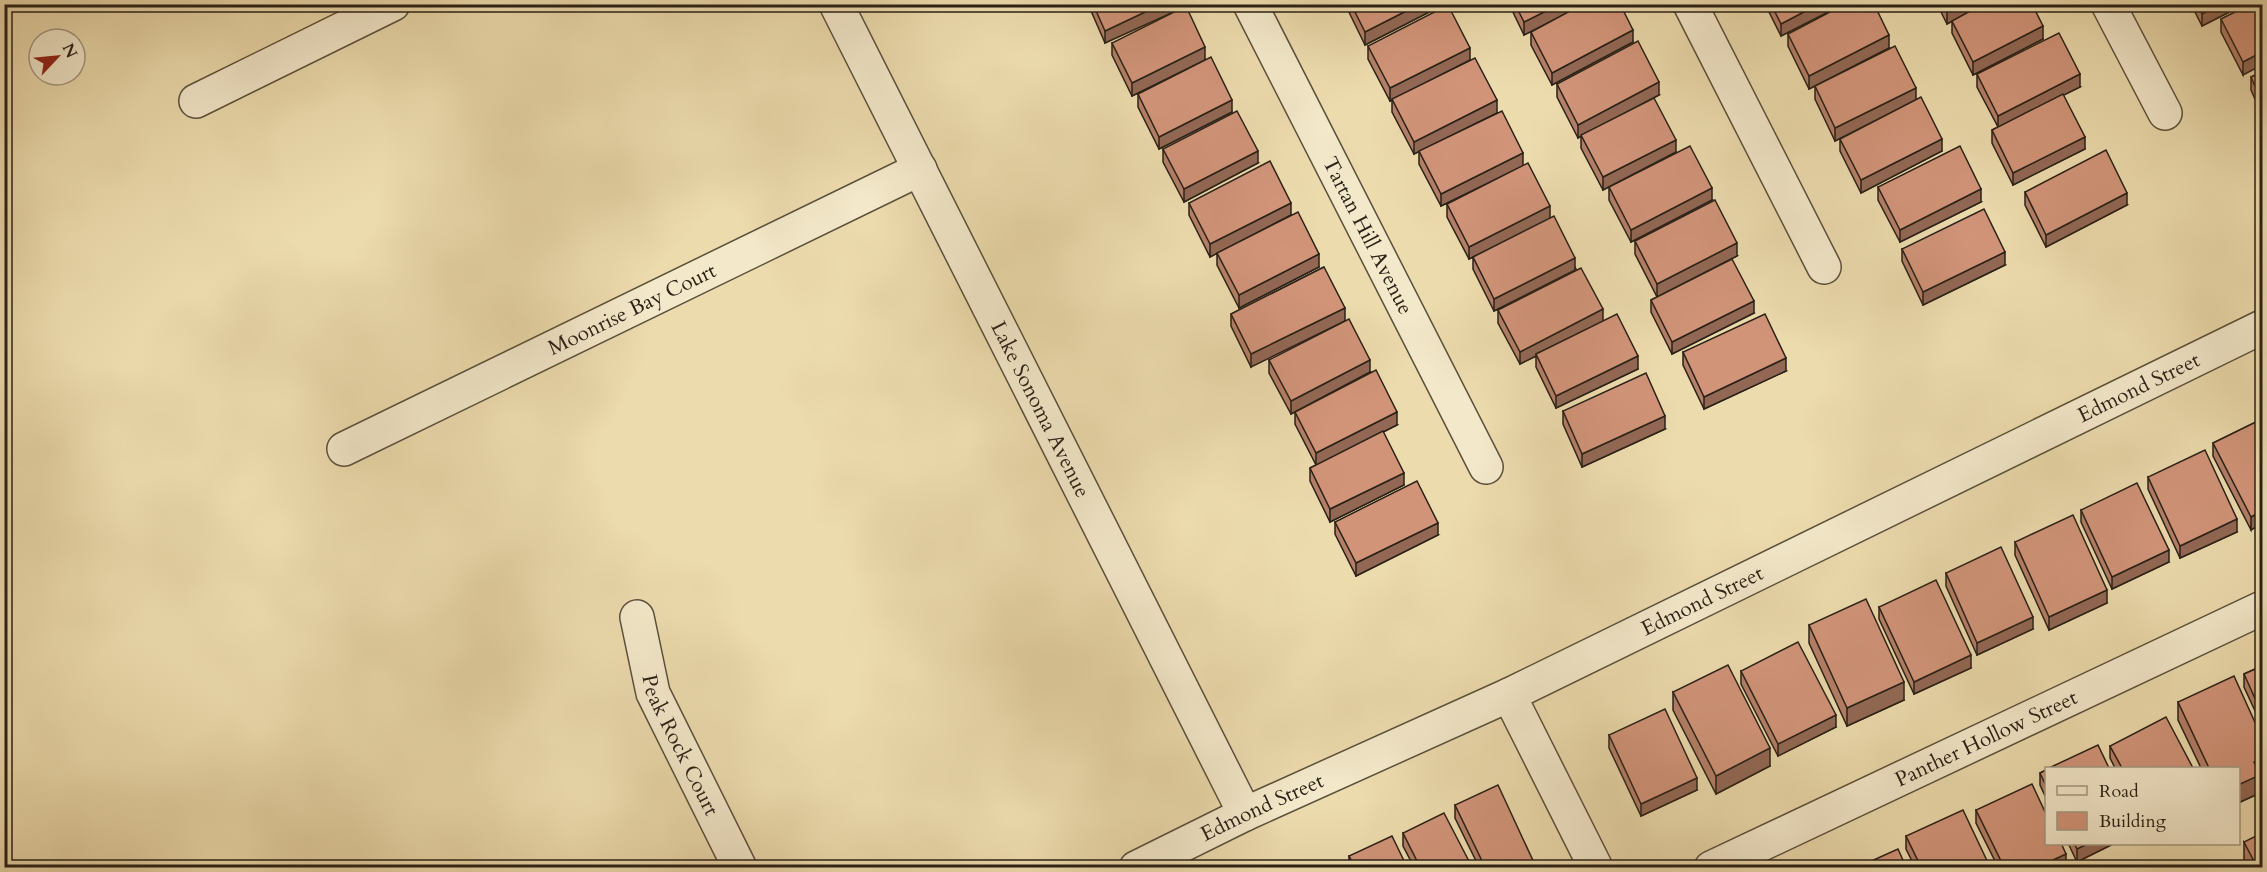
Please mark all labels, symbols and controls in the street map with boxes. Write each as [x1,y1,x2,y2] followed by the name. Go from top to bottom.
[27,27,87,87] north arrow
[57,40,83,62] text: N
[1316,152,1420,319] street label: Tartan Hill Avenue
[543,256,721,362] street label: Moonrise Bay Court
[984,316,1097,502] street label: Lake Sonoma Avenue
[2073,345,2205,429] street label: Edmond Street
[1636,558,1768,643] street label: Edmond Street
[635,672,726,821] street label: Peak Rock Court
[1890,683,2082,794] street label: Panther Hollow Street
[1196,766,1328,848] street label: Edmond Street
[2045,767,2240,845] legend
[2099,779,2139,804] text: Road
[2099,809,2167,834] text: Building

